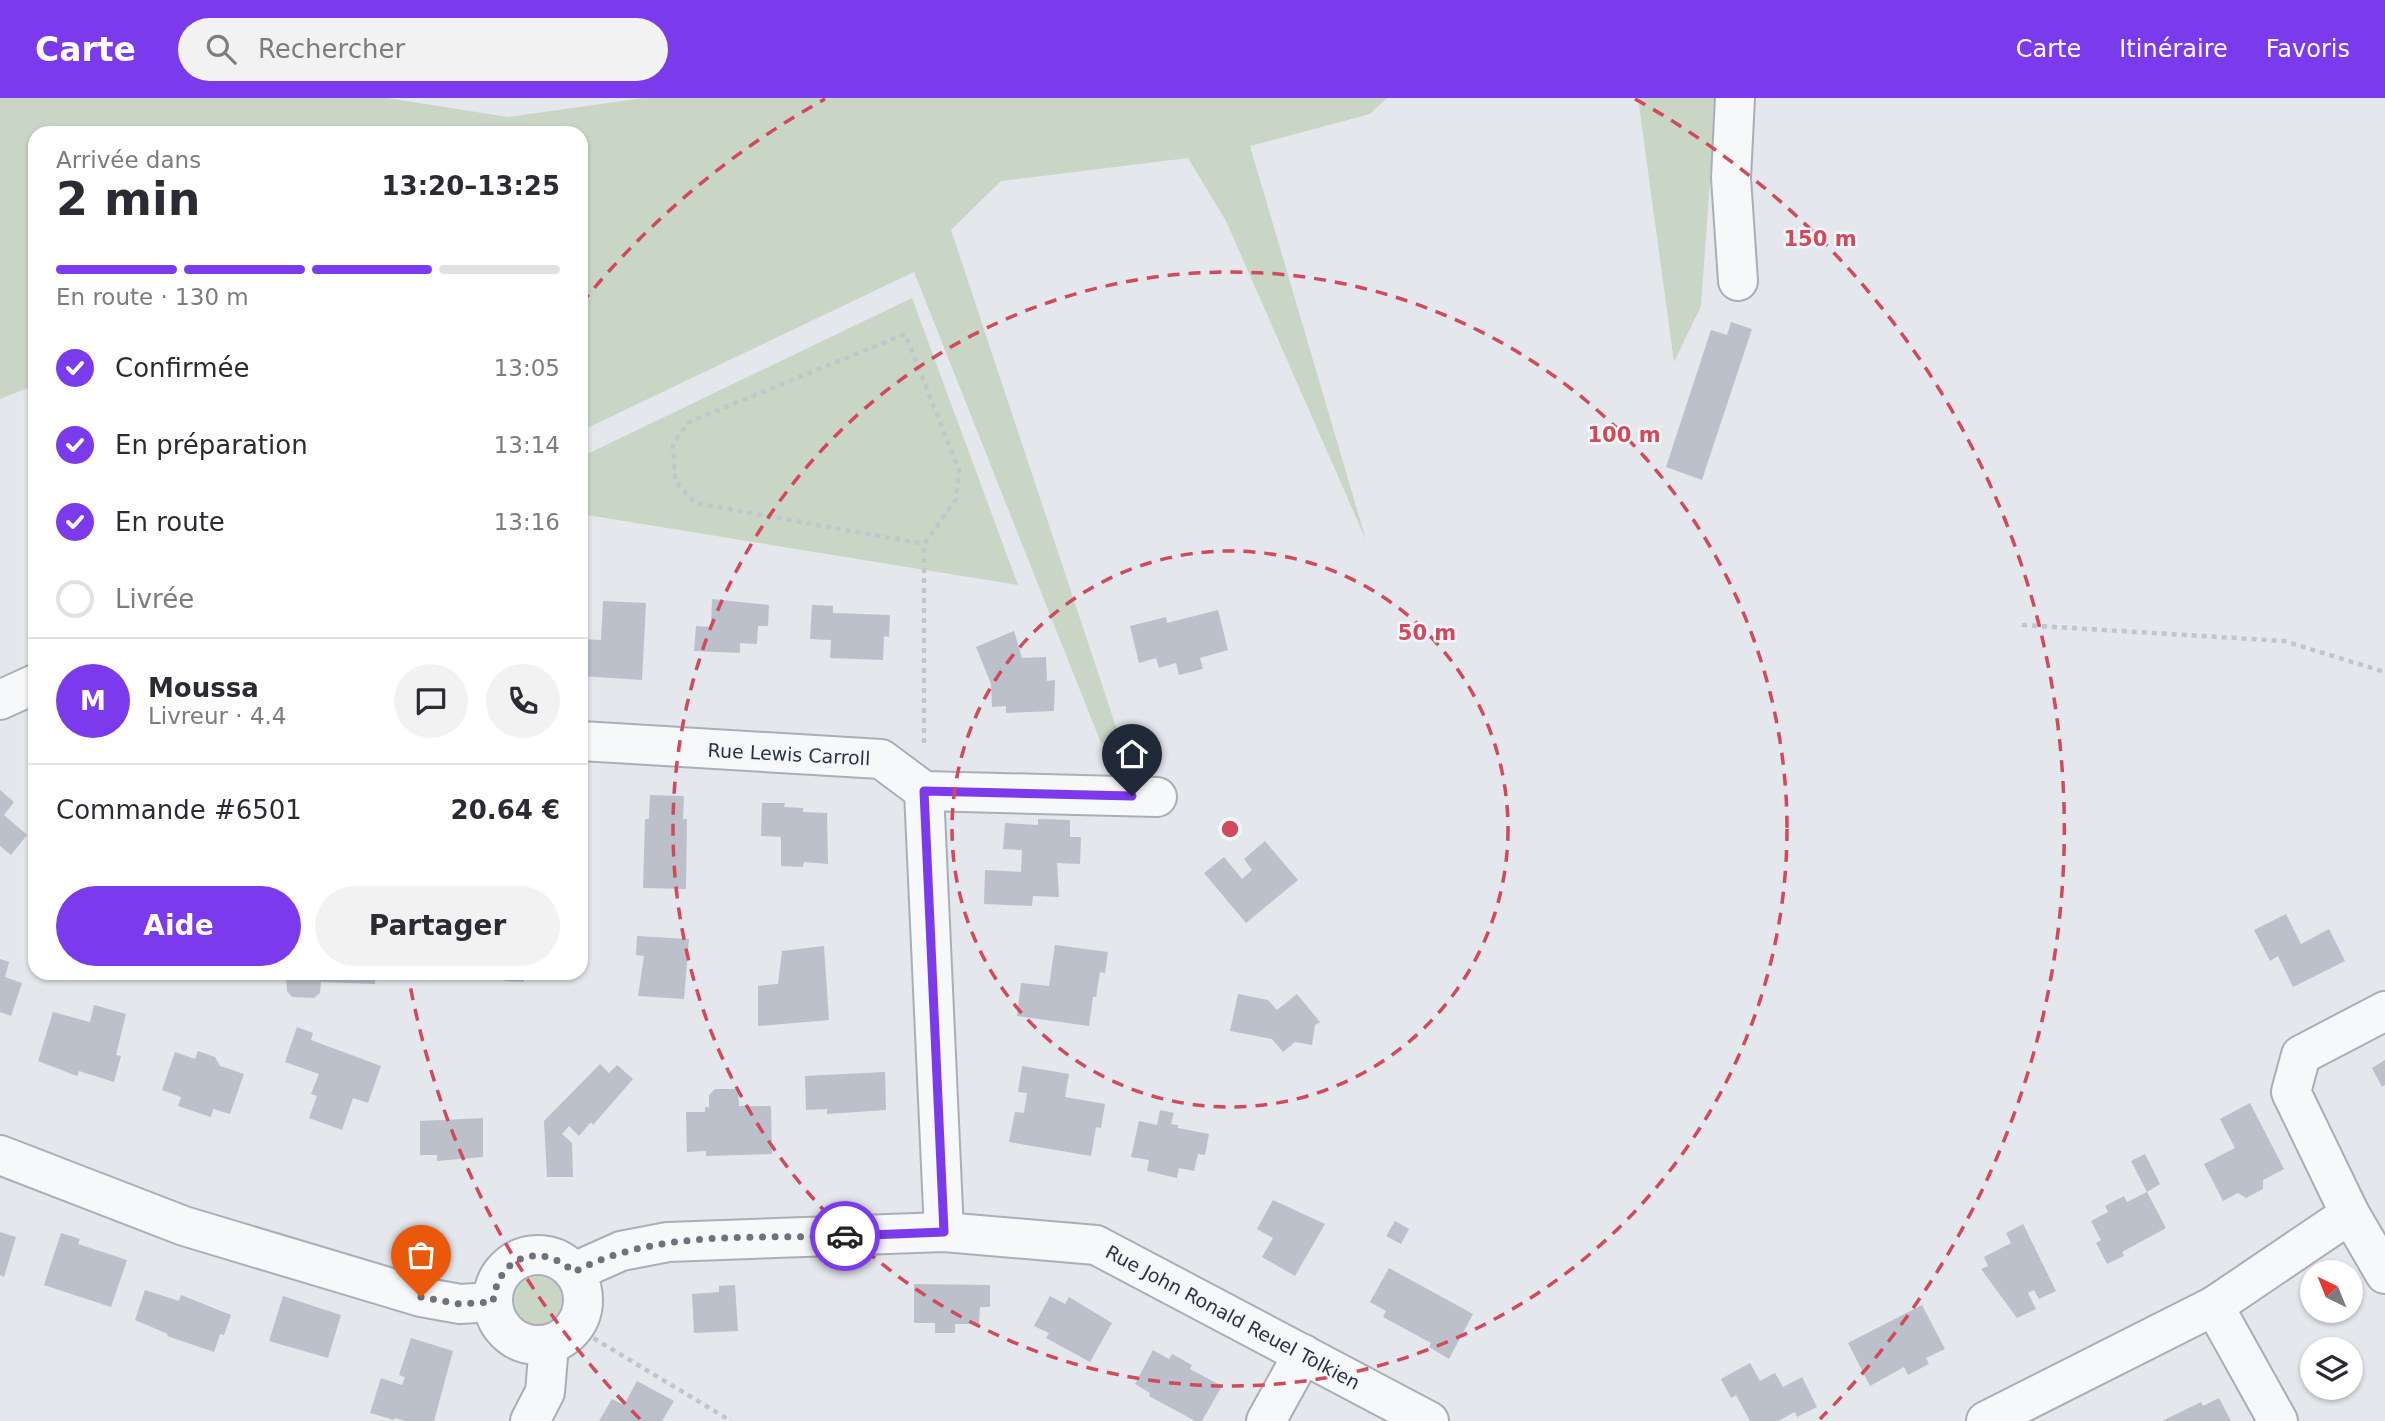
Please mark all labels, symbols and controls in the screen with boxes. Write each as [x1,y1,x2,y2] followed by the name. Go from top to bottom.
[178,18,668,81] search box
[35,30,136,69] text: Carte
[202,30,240,68] icon: search
[258,34,405,64] text: Rechercher
[2016,35,2081,63] text: Carte
[2119,35,2228,63] text: Itinéraire
[2266,35,2350,63] text: Favoris
[56,147,201,173] text: Arrivée dans
[381,171,560,201] text: 13:20–13:25
[56,172,200,226] text: 2 min
[1783,227,1857,251] text: 150 m
[56,284,249,310] text: En route · 130 m
[56,349,94,387] icon: check
[115,353,249,383] text: Confirmée
[494,355,560,381] text: 13:05
[1587,423,1661,447] text: 100 m
[56,426,94,464] icon: check
[115,430,308,460] text: En préparation
[494,432,560,458] text: 13:14
[56,503,94,541] icon: check
[115,507,225,537] text: En route
[494,509,560,535] text: 13:16
[115,584,194,614] text: Livrée
[1398,621,1456,645] text: 50 m
[394,664,468,738] button: chat
[486,664,560,738] button: phone
[148,673,259,703] text: Moussa
[80,686,106,716] text: M
[148,703,286,729] text: Livreur · 4.4
[1102,724,1162,796] pin
[1113,735,1151,773] icon: home
[707,739,871,769] street label: Rue Lewis Carroll
[56,795,302,825] text: Commande #6501
[451,795,560,825] text: 20.64 €
[1218,817,1242,841] centre of rings
[56,886,301,966] button: Aide
[315,886,560,966] button: Partager
[810,1201,880,1271] courier
[826,1217,864,1255] icon: car
[391,1225,451,1297] pin
[402,1236,440,1274] icon: bag
[1102,1240,1364,1394] street label: Rue John Ronald Reuel Tolkien
[2300,1260,2362,1323] north arrow
[2300,1260,2363,1400] map controls
[2300,1337,2363,1400] button: layers

